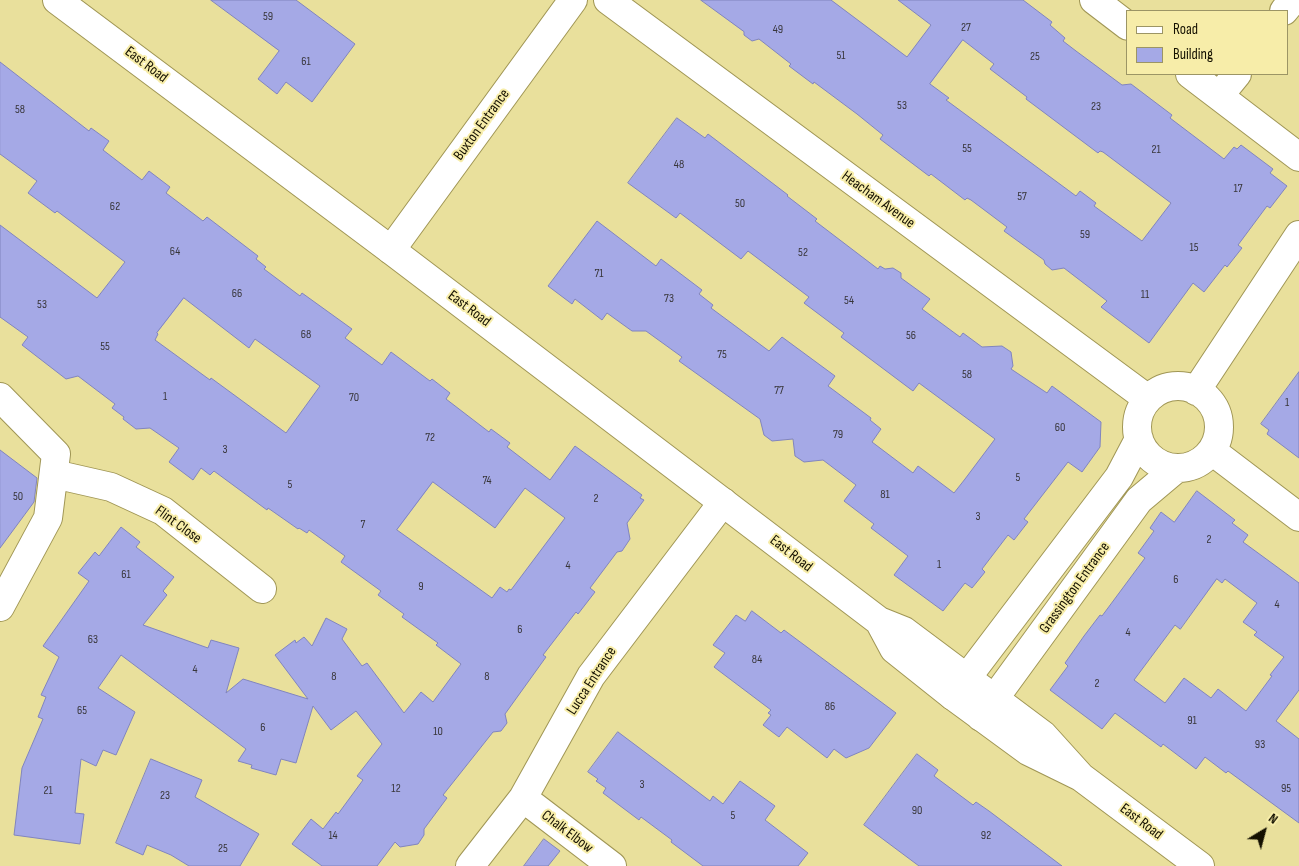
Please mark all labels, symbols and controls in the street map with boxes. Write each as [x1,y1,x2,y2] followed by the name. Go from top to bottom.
[263,10,273,24] house number: 59
[1126,10,1289,75] legend
[1173,20,1198,39] text: Road
[961,21,971,35] house number: 27
[773,23,783,37] house number: 49
[121,43,171,87] street label: East Road
[1173,45,1213,64] text: Building
[836,49,846,63] house number: 51
[1030,50,1040,64] house number: 25
[301,55,311,69] house number: 61
[450,86,514,164] street label: Buxton Entrance
[897,99,907,113] house number: 53
[1091,100,1101,114] house number: 23
[15,103,25,117] house number: 58
[962,142,972,156] house number: 55
[1151,143,1161,157] house number: 21
[674,158,684,172] house number: 48
[838,167,918,233] street label: Heacham Avenue
[1234,182,1242,196] house number: 17
[1017,190,1027,204] house number: 57
[735,197,745,211] house number: 50
[110,200,120,214] house number: 62
[1080,228,1090,242] house number: 59
[1189,241,1199,255] house number: 15
[170,245,180,259] house number: 64
[798,246,808,260] house number: 52
[594,267,604,281] house number: 71
[232,287,242,301] house number: 66
[444,287,494,331] street label: East Road
[1141,288,1149,302] house number: 11
[664,292,674,306] house number: 73
[844,294,854,308] house number: 54
[37,298,47,312] house number: 53
[301,328,311,342] house number: 68
[906,329,916,343] house number: 56
[100,340,110,354] house number: 55
[717,348,727,362] house number: 75
[962,368,972,382] house number: 58
[774,384,784,398] house number: 77
[163,390,167,404] house number: 1
[349,391,359,405] house number: 70
[1285,396,1289,410] house number: 1
[1055,421,1065,435] house number: 60
[833,428,843,442] house number: 79
[425,431,435,445] house number: 72
[222,443,228,457] house number: 3
[1016,471,1020,485] house number: 5
[482,474,492,488] house number: 74
[288,478,292,492] house number: 5
[880,488,890,502] house number: 81
[13,490,23,504] house number: 50
[594,492,598,506] house number: 2
[151,502,205,548] street label: Flint Close
[975,510,981,524] house number: 3
[361,518,365,532] house number: 7
[766,532,816,576] street label: East Road
[1207,533,1211,547] house number: 2
[1036,539,1114,637] street label: Grassington Entrance
[937,558,941,572] house number: 1
[565,559,571,573] house number: 4
[121,568,131,582] house number: 61
[1173,573,1179,587] house number: 6
[418,580,424,594] house number: 9
[1274,598,1280,612] house number: 4
[517,623,523,637] house number: 6
[1125,626,1131,640] house number: 4
[88,633,98,647] house number: 63
[563,644,621,718] street label: Lucca Entrance
[752,653,762,667] house number: 84
[192,663,198,677] house number: 4
[331,670,337,684] house number: 8
[484,670,490,684] house number: 8
[1095,677,1099,691] house number: 2
[825,700,835,714] house number: 86
[77,704,87,718] house number: 65
[1187,714,1197,728] house number: 91
[260,721,266,735] house number: 6
[433,725,443,739] house number: 10
[1255,738,1265,752] house number: 93
[639,778,645,792] house number: 3
[391,782,401,796] house number: 12
[1281,782,1291,796] house number: 95
[43,784,53,798] house number: 21
[160,789,170,803] house number: 23
[1116,800,1166,844] street label: East Road
[912,804,922,818] house number: 90
[1239,806,1289,856] north arrow
[538,807,596,857] street label: Chalk Elbow
[731,809,735,823] house number: 5
[1265,810,1281,828] text: N
[328,829,338,843] house number: 14
[981,829,991,843] house number: 92
[218,842,228,856] house number: 25

